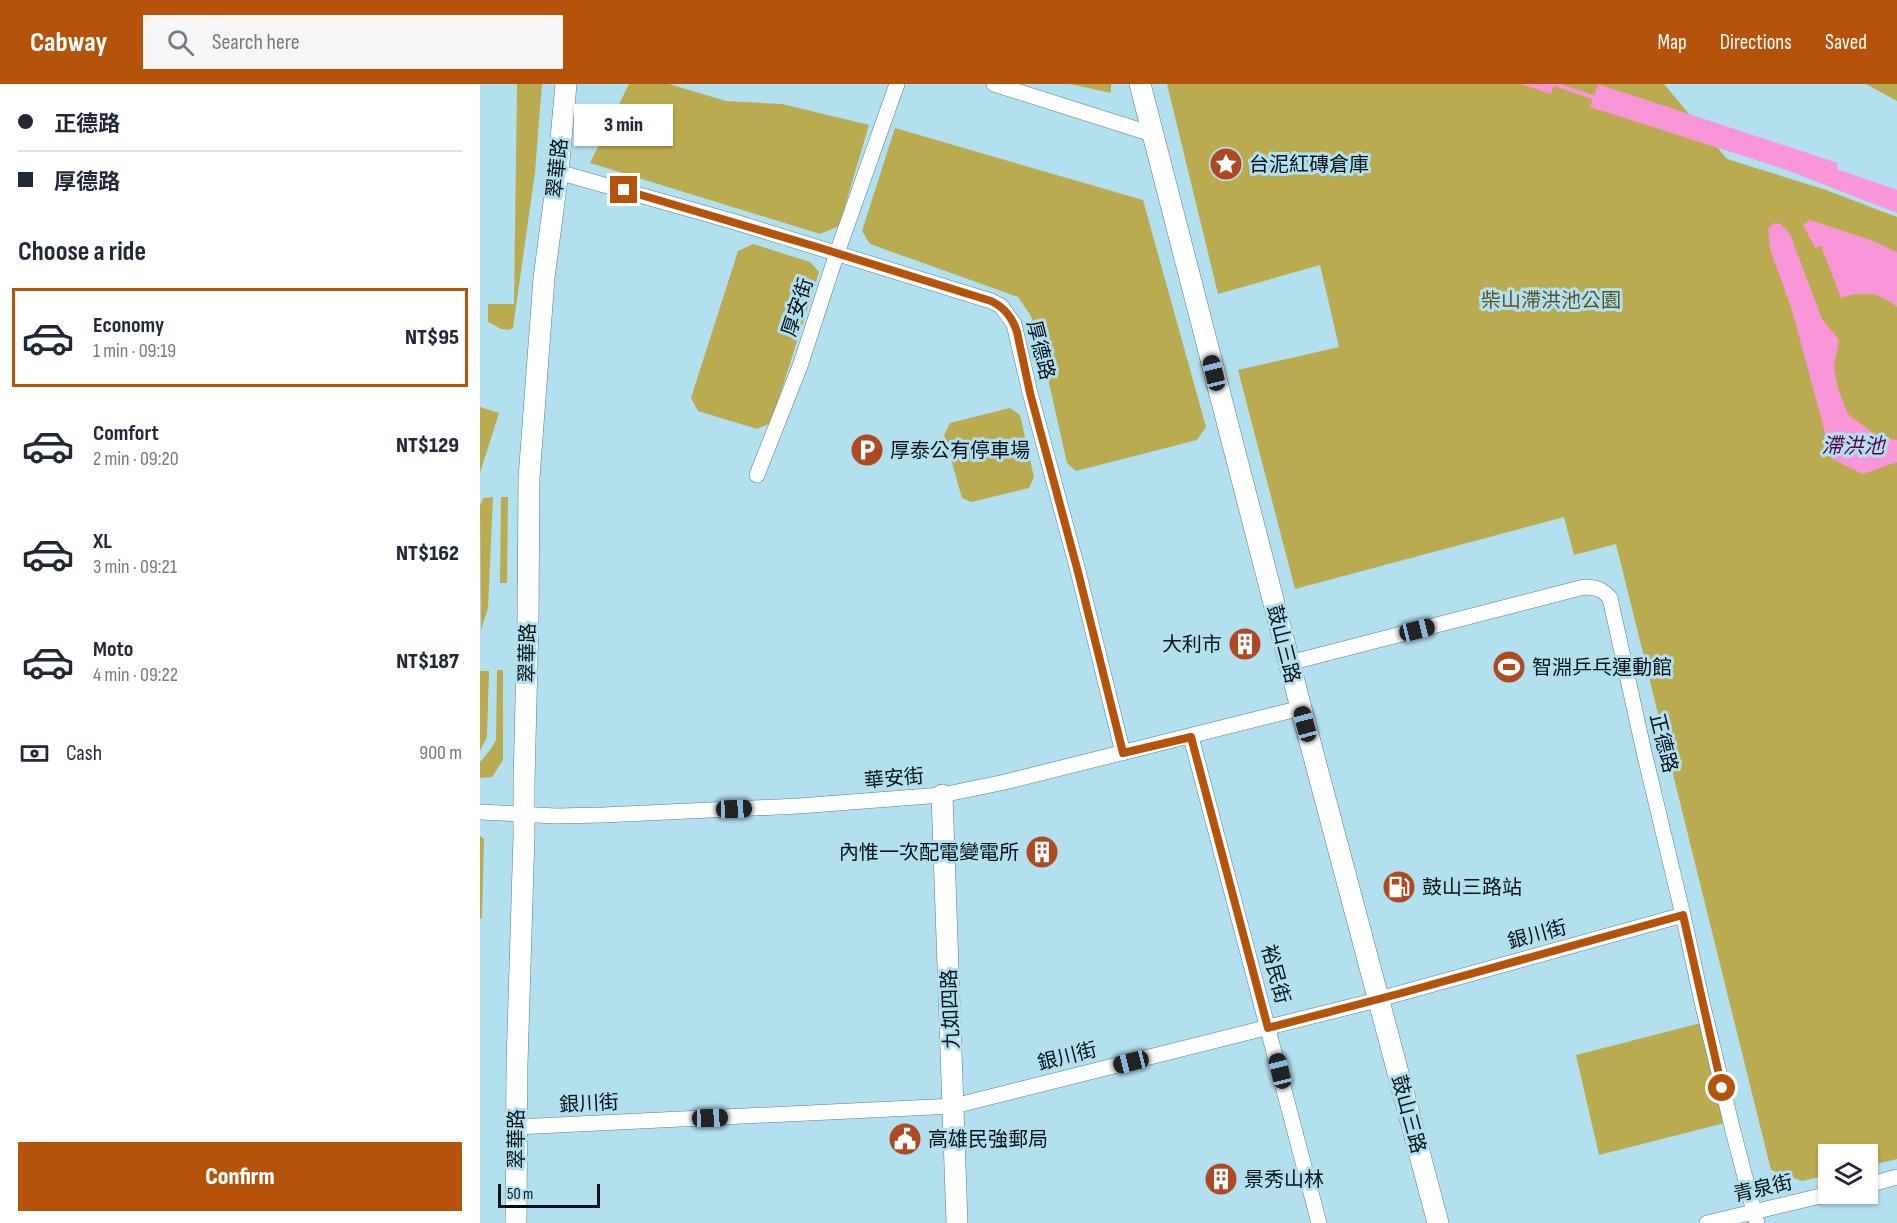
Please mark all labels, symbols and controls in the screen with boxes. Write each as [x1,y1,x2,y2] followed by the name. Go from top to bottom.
[143,15,563,69] search box
[30,26,107,59] text: Cabway
[164,26,197,59] icon: search
[212,29,300,56] text: Search here
[1657,30,1687,55] text: Map
[1720,30,1792,55] text: Directions
[1825,30,1867,55] text: Saved
[574,103,674,145] callout: 3 min
[54,111,120,138] text: 正德路
[604,113,643,137] text: 3 min
[543,137,573,199] street label: 翠華路
[1208,146,1244,182] place icon: 台泥紅磚倉庫
[1249,153,1369,177] place label: 台泥紅磚倉庫
[54,169,120,196] text: 厚德路
[610,176,637,203] route end
[18,236,146,268] text: Choose a ride
[777,275,819,340] street label: 厚安街
[1481,289,1621,313] park label: 柴山滯洪池公園
[21,311,75,365] icon: car
[93,312,164,339] text: Economy
[1021,318,1059,382] street label: 厚德路
[405,324,459,351] text: NT$95
[93,339,176,363] text: 1 min · 09:19
[1201,353,1227,393] car
[21,419,75,473] icon: car
[93,420,159,447] text: Comfort
[396,432,459,459] text: NT$129
[849,432,885,468] parking icon: 厚泰公有停車場
[1822,434,1886,459] water label: 滯洪池
[890,439,1030,463] place label: 厚泰公有停車場
[93,447,179,471] text: 2 min · 09:20
[21,527,75,581] icon: car
[93,528,112,555] text: XL
[396,540,459,567] text: NT$162
[93,555,177,579] text: 3 min · 09:21
[1262,603,1304,686] street label: 鼓山三路
[1397,617,1437,643] car
[515,623,541,683] street label: 翠華路
[1227,626,1263,662] building icon: 大利市
[1162,633,1222,657] place label: 大利市
[21,635,75,689] icon: car
[93,636,133,663] text: Moto
[396,648,459,675] text: NT$187
[1491,649,1527,685] sports icon: 智淵乒乓運動館
[1532,656,1672,680] place label: 智淵乒乓運動館
[93,663,178,687] text: 4 min · 09:22
[1292,704,1318,744] car
[1644,711,1682,775] street label: 正德路
[18,737,51,770] icon: cash
[66,740,102,767] text: Cash
[419,741,462,765] text: 900 m
[863,764,925,794] street label: 華安街
[716,799,752,819] car
[1024,834,1060,870] building icon: 內惟一次配電變電所
[839,841,1019,865] place label: 內惟一次配電變電所
[1381,869,1417,905] fuel station icon: 鼓山三路站
[1422,876,1522,900] place label: 鼓山三路站
[1505,916,1569,954] street label: 銀川街
[1256,942,1294,1006] street label: 裕民街
[938,969,964,1049] street label: 九如四路
[1035,1038,1099,1076] street label: 銀川街
[1111,1049,1151,1075] car
[1267,1051,1293,1091] car
[1386,1073,1430,1156] street label: 鼓山三路
[1708,1074,1735,1101] route start
[558,1090,620,1118] street label: 銀川街
[692,1108,728,1128] car
[505,1109,529,1169] street label: 翠華路
[887,1121,923,1157] public building icon: 高雄民強郵局
[928,1128,1048,1152] place label: 高雄民強郵局
[18,1142,462,1211] button: Confirm
[1818,1144,1878,1204] map controls
[1818,1144,1878,1204] button: layers
[1203,1161,1239,1197] building icon: 景秀山林
[1244,1168,1324,1192] place label: 景秀山林
[1731,1171,1795,1207] street label: 青泉街
[498,1181,600,1208] scale bar
[507,1185,533,1204] text: 50 m

